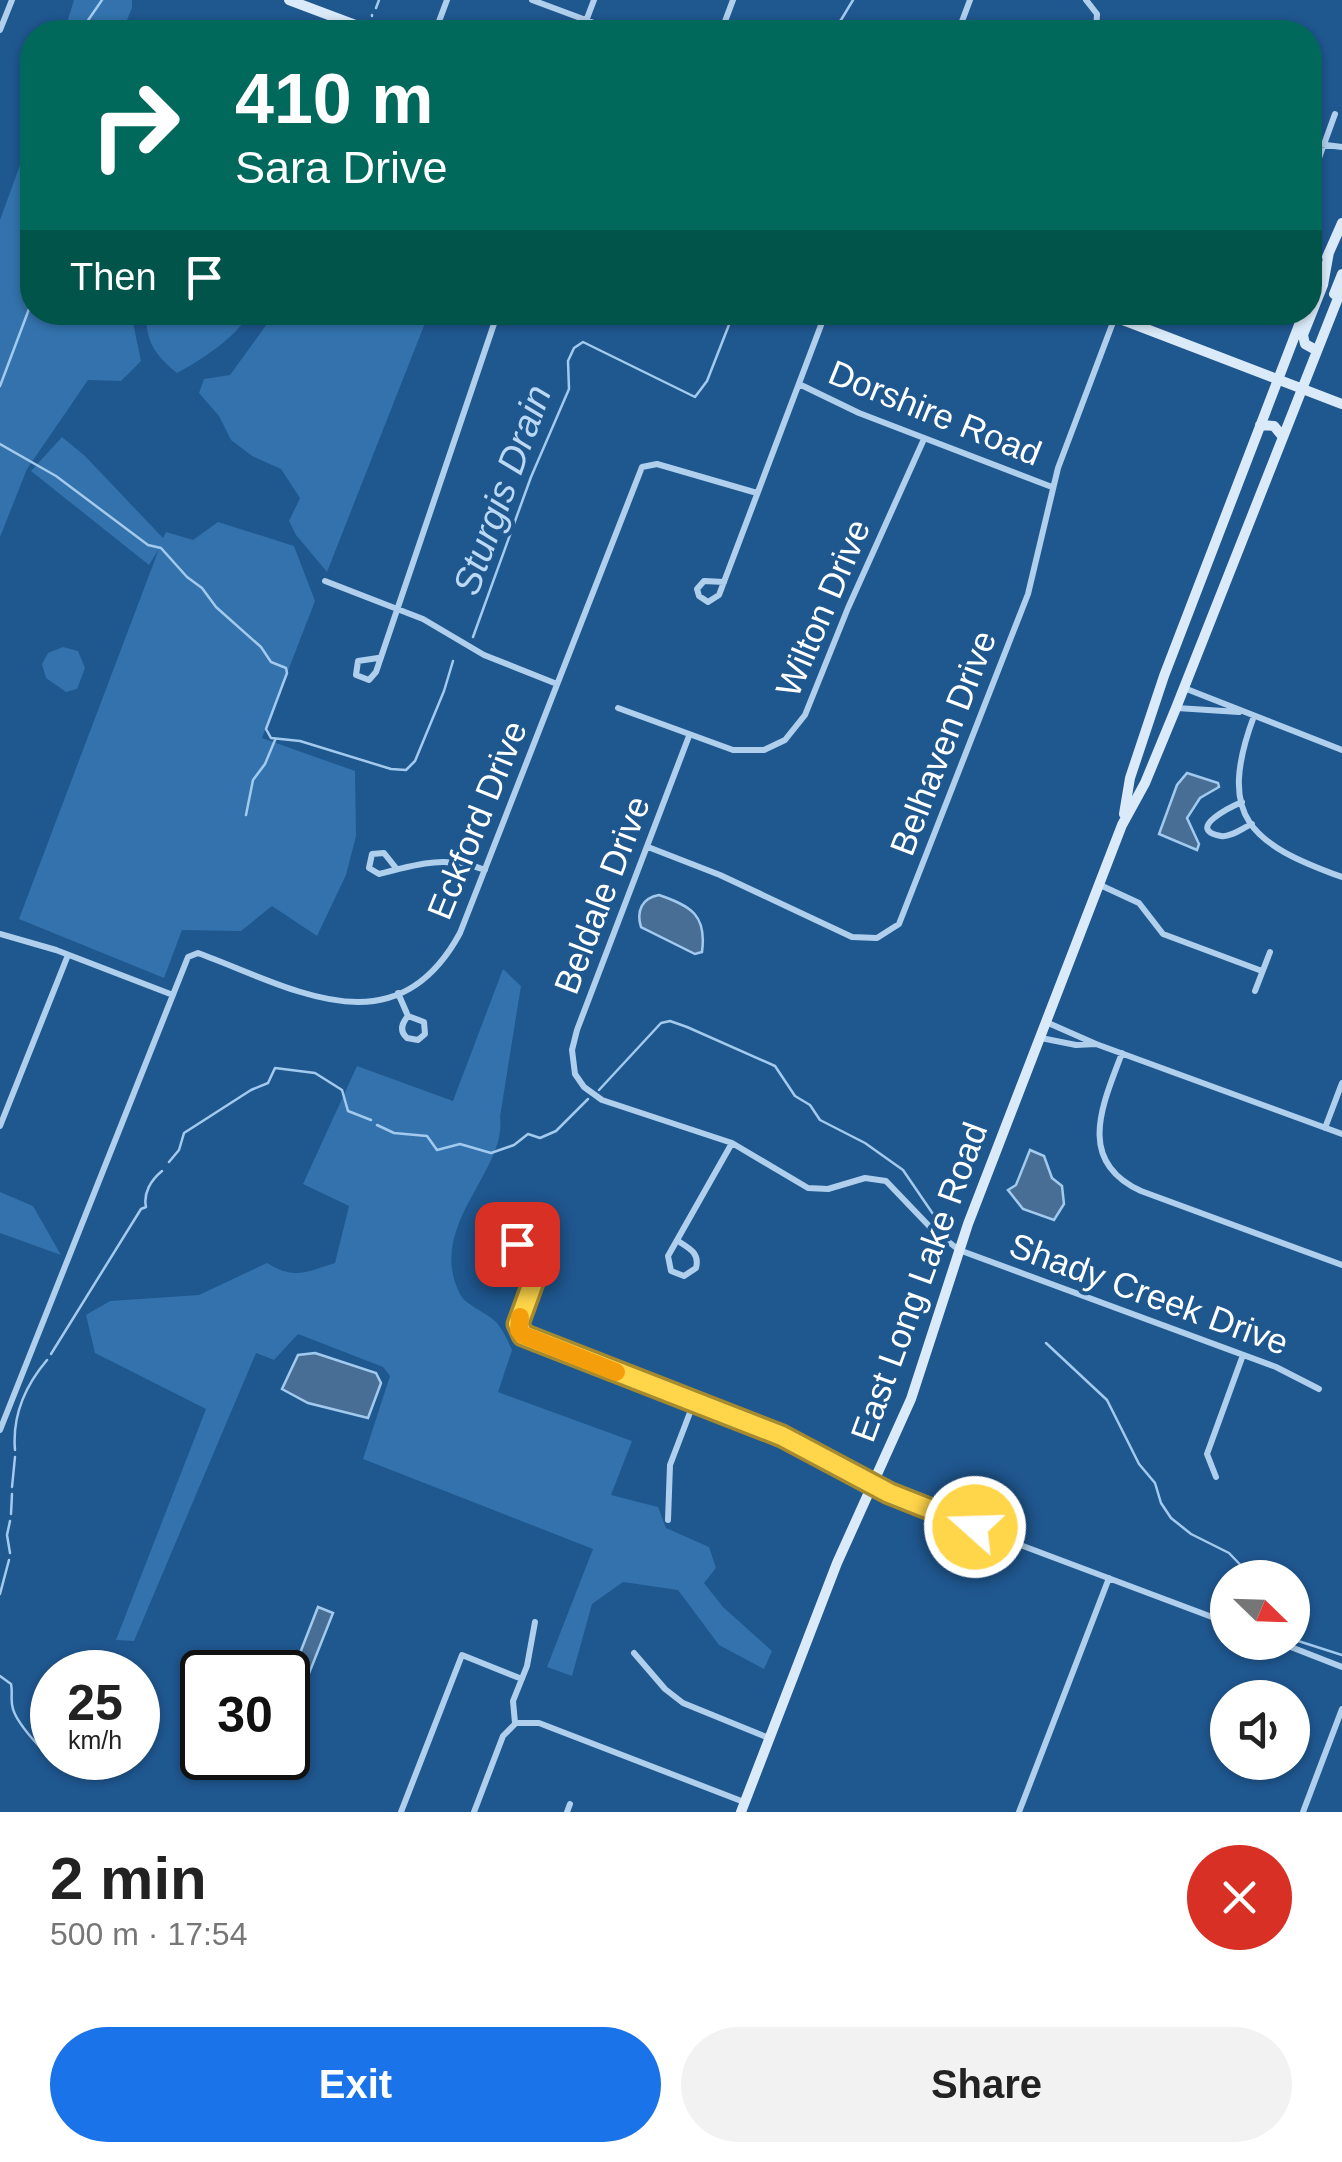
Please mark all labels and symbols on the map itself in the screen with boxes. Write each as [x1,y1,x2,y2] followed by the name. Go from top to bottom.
[823,352,1047,473] street label: Dorshire Road
[445,380,559,600] water label: Sturgis Drain
[768,513,877,702] street label: Wilton Drive
[882,625,1003,861] street label: Belhaven Drive
[419,715,534,925] street label: Eckford Drive
[546,791,657,999] street label: Beldale Drive
[843,1117,994,1447] street label: East Long Lake Road
[475,1202,560,1287] pin
[1004,1225,1294,1362] street label: Shady Creek Drive
[923,1475,1027,1579] position arrow
[1210,1560,1310,1660] north arrow
[180,1650,310,1780] speed limit sign: 30

